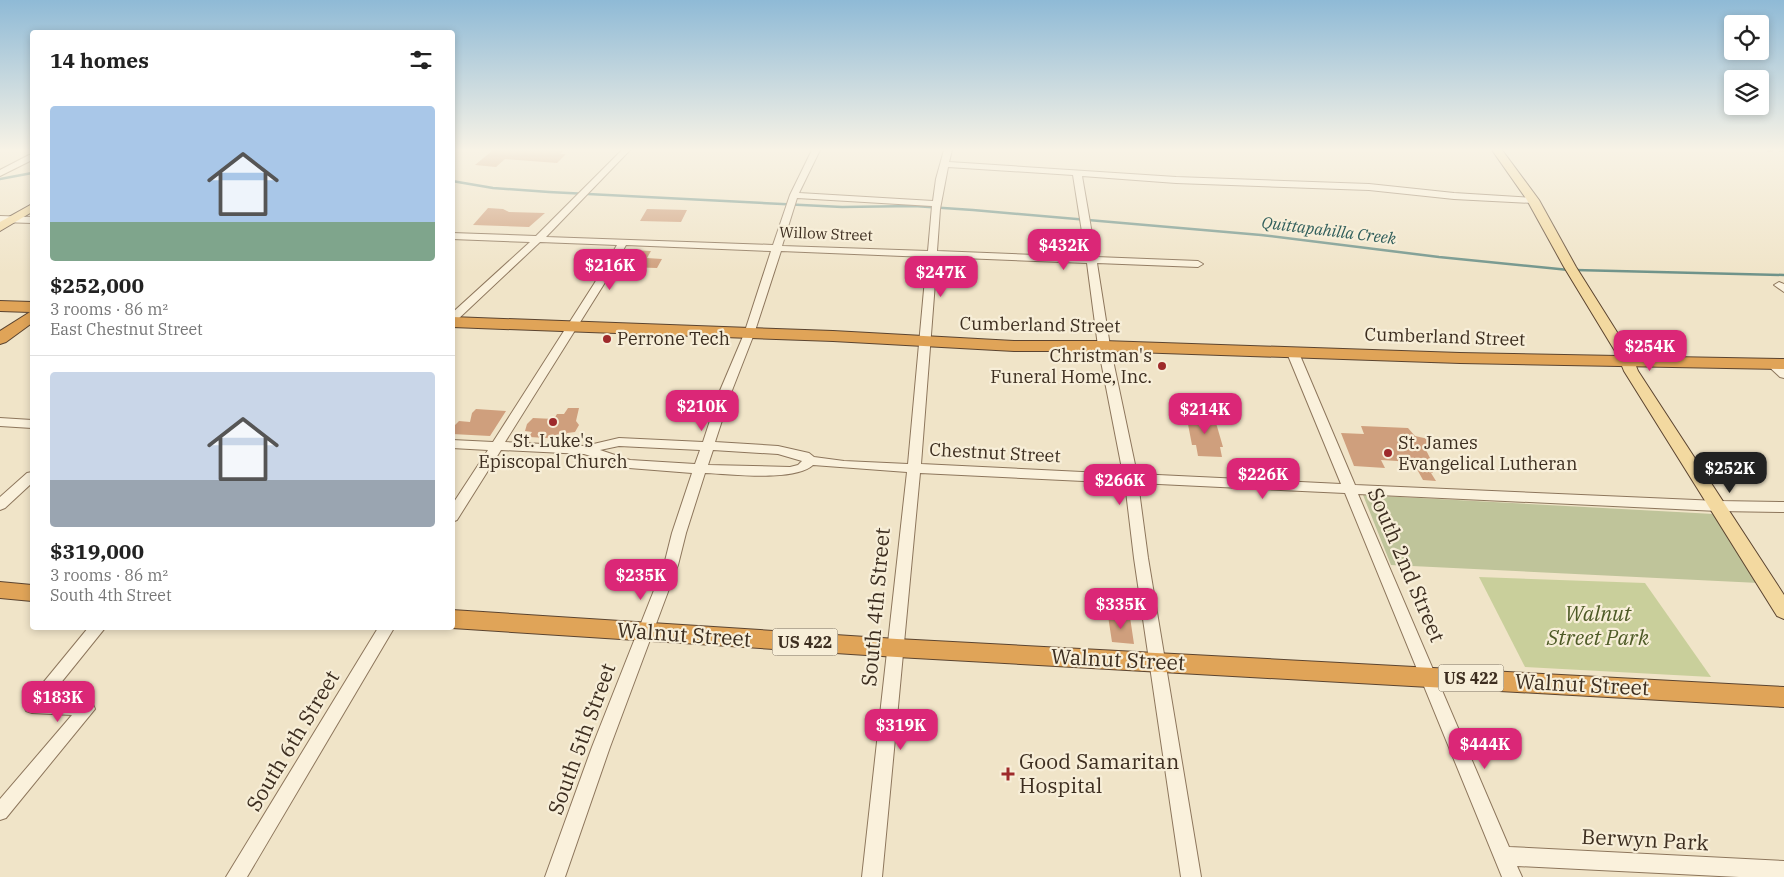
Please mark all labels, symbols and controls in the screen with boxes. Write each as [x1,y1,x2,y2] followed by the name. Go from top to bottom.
[1724,15,1769,115] map controls
[1724,15,1769,60] button: locate
[50,46,149,74] text: 14 homes
[407,46,435,74] icon: filters
[1724,70,1769,115] button: layers
[198,139,288,229] icon: home
[1261,212,1398,248] water label: Quittapahilla Creek
[779,222,873,245] street label: Willow Street
[1029,228,1099,271] pin: $432K
[1039,235,1089,255] text: $432K
[575,248,645,291] pin: $216K
[585,255,635,275] text: $216K
[906,256,976,298] pin: $247K
[916,262,966,282] text: $247K
[50,271,144,299] text: $252,000
[50,299,168,319] text: 3 rooms · 86 m²
[959,312,1121,337] street label: Cumberland Street
[50,319,203,339] text: East Chestnut Street
[1364,322,1526,351] street label: Cumberland Street
[617,327,730,350] place label: Perrone Tech
[1615,330,1685,372] pin: $254K
[601,333,613,345] marker: Perrone Tech
[1625,336,1675,356] text: $254K
[990,344,1152,388] place label: Christman's Funeral Home, Inc.
[1156,360,1168,372] marker: Christman's Funeral Home, Inc.
[667,390,737,432] pin: $210K
[1170,392,1240,435] pin: $214K
[677,396,727,416] text: $210K
[1180,399,1230,419] text: $214K
[198,404,288,494] icon: home
[547,416,559,428] marker: St. Luke's Episcopal Church
[478,429,628,473] place label: St. Luke's Episcopal Church
[1398,431,1577,475] place label: St. James Evangelical Lutheran
[929,438,1061,467] street label: Chestnut Street
[1382,447,1394,459] marker: St. James Evangelical Lutheran
[1695,452,1765,494] pin: $252K
[1228,458,1298,500] pin: $226K
[1705,458,1755,478] text: $252K
[1085,464,1155,506] pin: $266K
[1238,464,1288,484] text: $226K
[1095,470,1145,490] text: $266K
[1362,483,1452,646] street label: South 2nd Street
[854,526,896,688] street label: South 4th Street
[50,537,144,565] text: $319,000
[606,558,676,601] pin: $235K
[50,565,168,585] text: 3 rooms · 86 m²
[616,565,666,585] text: $235K
[50,585,172,605] text: South 4th Street
[1086,588,1156,630] pin: $335K
[1096,594,1146,614] text: $335K
[1546,599,1650,651] park label: Walnut Street Park
[616,615,752,653] street label: Walnut Street
[772,628,838,656] road number: US 422
[1050,642,1186,677] street label: Walnut Street
[541,659,622,818] street label: South 5th Street
[1438,664,1504,691] road number: US 422
[239,665,345,816] street label: South 6th Street
[1514,667,1650,702] street label: Walnut Street
[23,680,93,723] pin: $183K
[33,687,83,707] text: $183K
[866,708,936,751] pin: $319K
[876,715,926,735] text: $319K
[1450,728,1520,770] pin: $444K
[1460,734,1510,754] text: $444K
[1019,747,1179,799] place label: Good Samaritan Hospital
[1001,767,1015,781] marker: Good Samaritan Hospital
[1581,822,1710,856] street label: Berwyn Park

